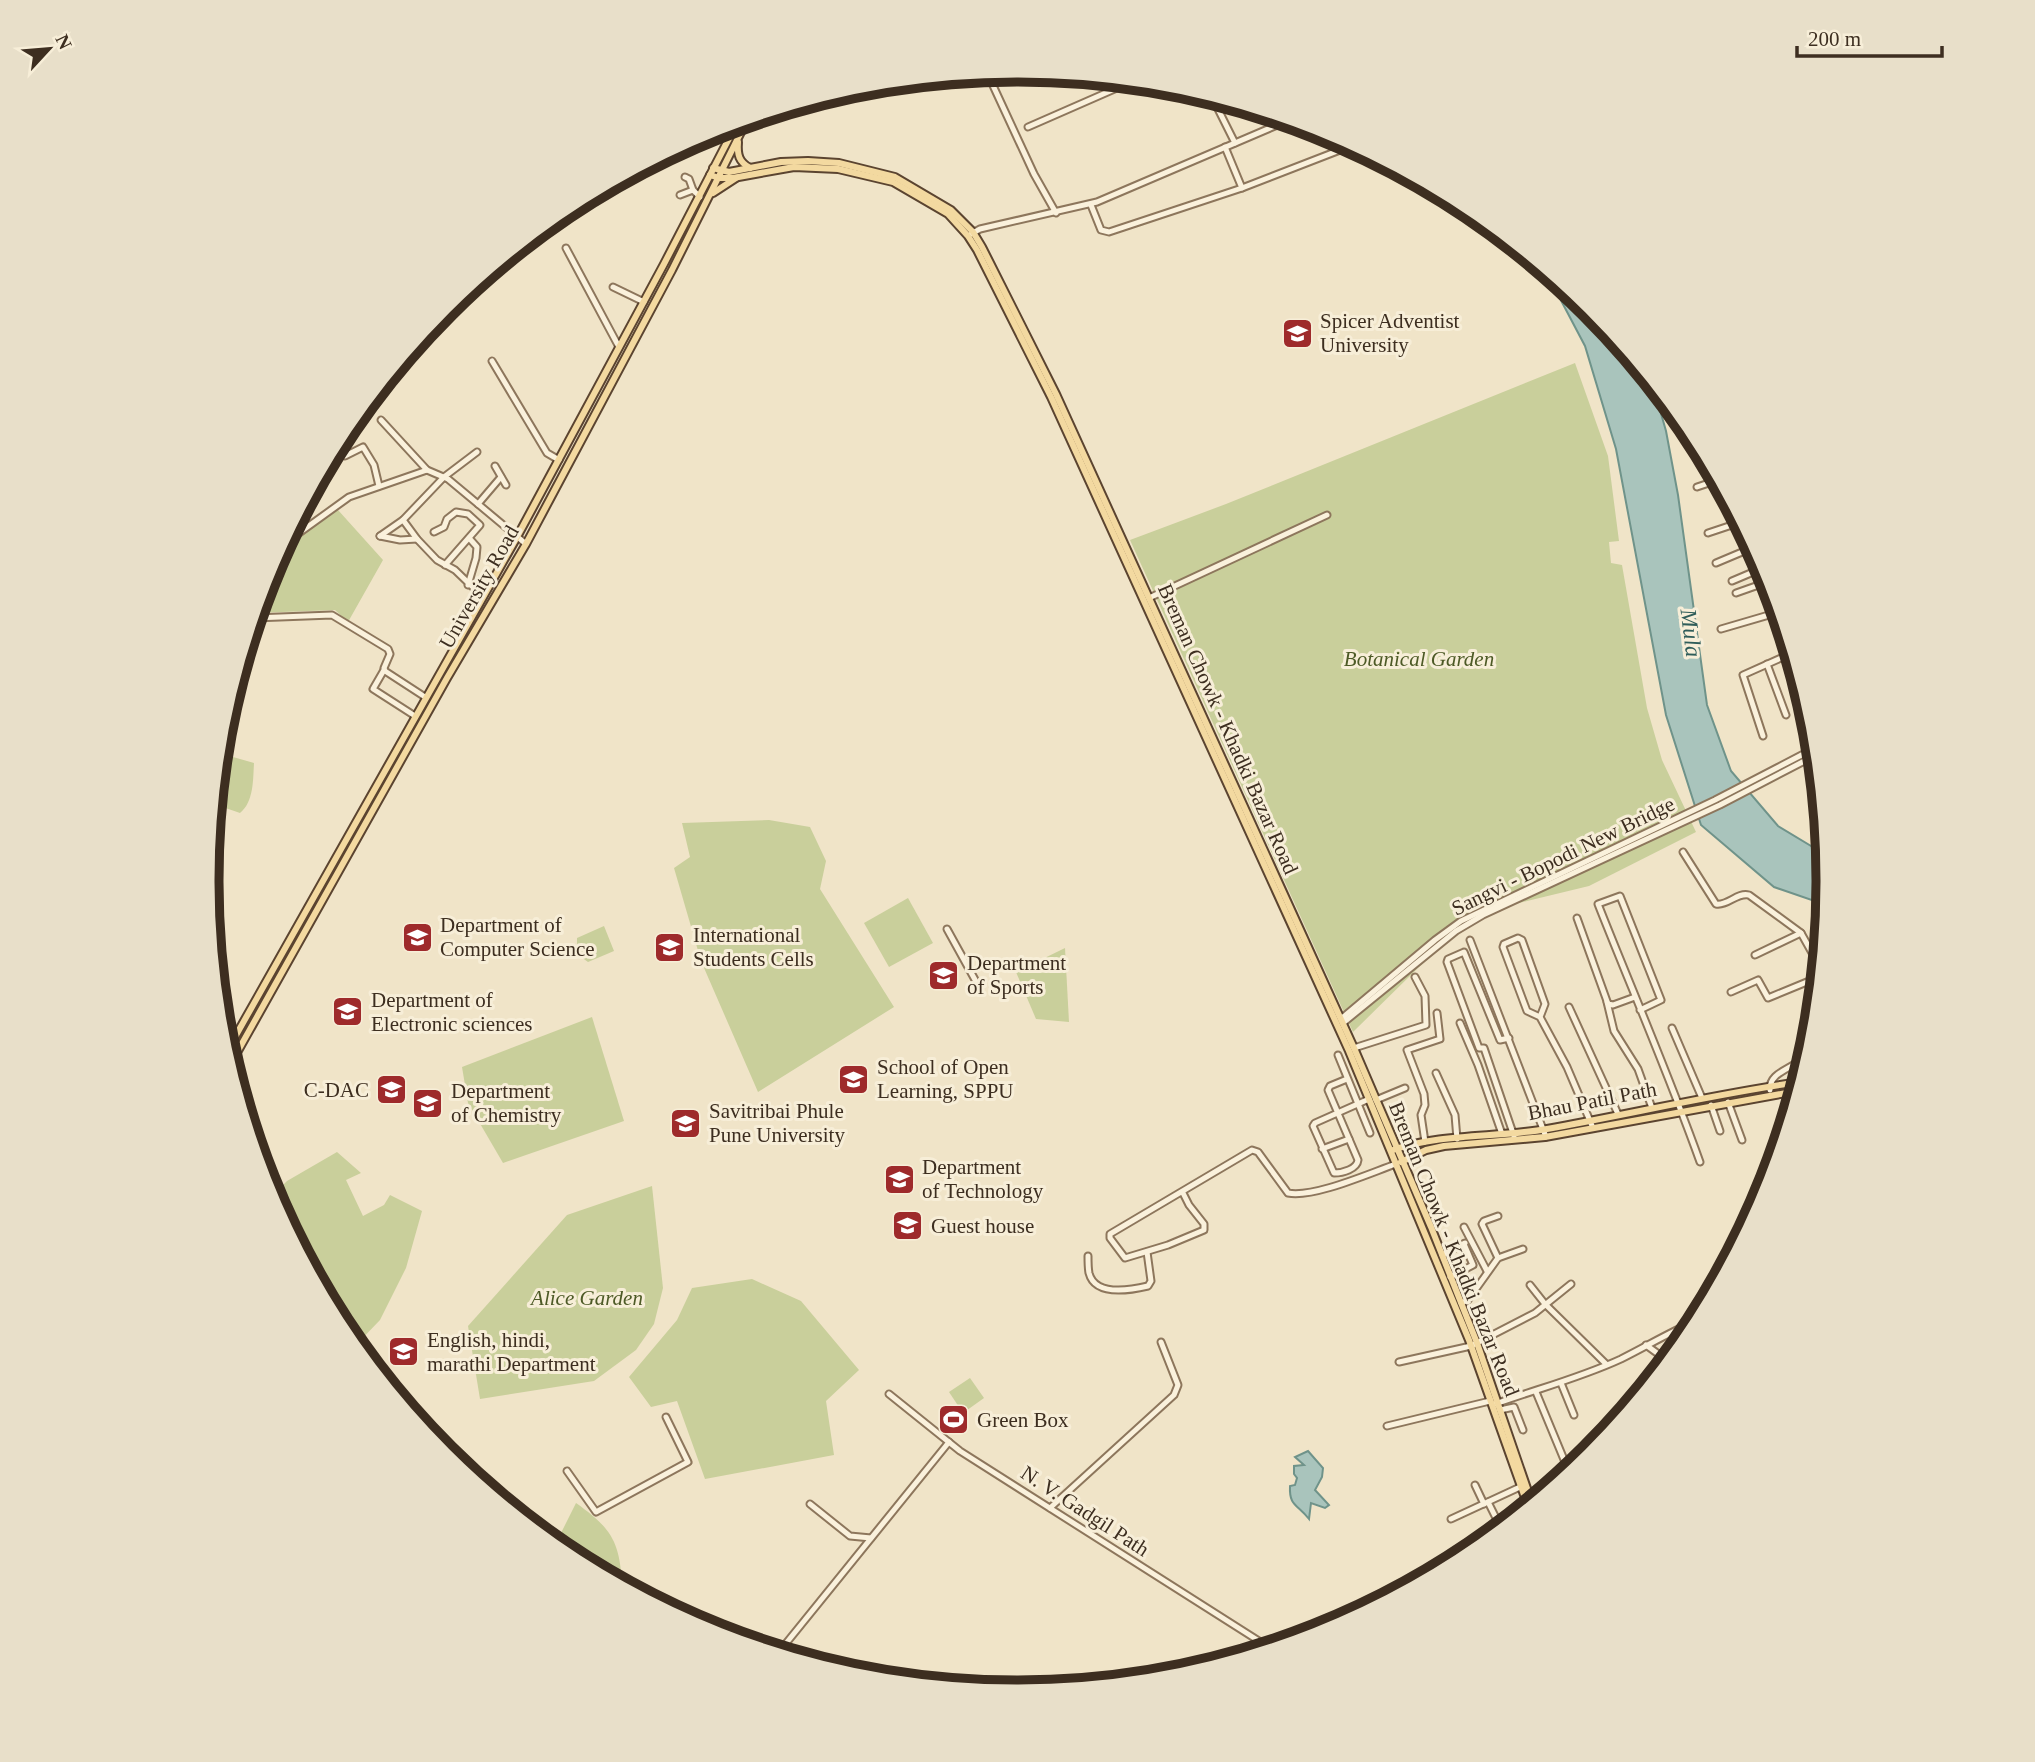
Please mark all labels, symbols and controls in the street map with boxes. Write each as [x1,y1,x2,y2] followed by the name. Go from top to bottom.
[14,14,84,84] north arrow
[1797,14,1942,58] scale bar
[1808,27,1861,51] text: 200 m
[51,31,76,53] text: N
[1320,309,1460,357] place label: Spicer Adventist University
[1280,316,1314,350] school or university icon: Spicer Adventist University
[434,521,524,653] street label: University Road
[1153,580,1303,878] street label: Breman Chowk - Khadki Bazar Road
[1676,606,1706,659] water label: Mula
[1344,647,1494,671] park label: Botanical Garden
[1448,792,1678,920] street label: Sangvi - Bopodi New Bridge
[440,913,595,961] place label: Department of Computer Science
[400,920,434,954] school or university icon: Department of Computer Science
[693,923,814,971] place label: International Students Cells
[653,930,687,964] school or university icon: International Students Cells
[967,951,1066,999] place label: Department of Sports
[927,958,961,992] school or university icon: Department of Sports
[371,988,533,1036] place label: Department of Electronic sciences
[331,995,365,1029] school or university icon: Department of Electronic sciences
[877,1055,1014,1103] place label: School of Open Learning, SPPU
[837,1062,871,1096] school or university icon: School of Open Learning, SPPU
[375,1073,409,1107] school or university icon: C-DAC
[1526,1077,1659,1125] street label: Bhau Patil Path
[304,1078,369,1102] place label: C-DAC
[451,1079,562,1127] place label: Department of Chemistry
[411,1086,445,1120] school or university icon: Department of Chemistry
[1384,1098,1524,1400] street label: Breman Chowk - Khadki Bazar Road
[709,1099,845,1147] place label: Savitribai Phule Pune University
[669,1106,703,1140] school or university icon: Savitribai Phule Pune University
[922,1155,1044,1203] place label: Department of Technology
[882,1162,916,1196] school or university icon: Department of Technology
[891,1209,925,1243] school or university icon: Guest house
[931,1214,1034,1238] place label: Guest house
[529,1286,643,1310] park label: Alice Garden
[427,1328,596,1376] place label: English, hindi, marathi Department
[387,1335,421,1369] school or university icon: English, hindi, marathi Department
[937,1403,971,1437] sports icon: Green Box
[977,1408,1069,1432] place label: Green Box
[1016,1461,1154,1562] street label: N. V. Gadgil Path

